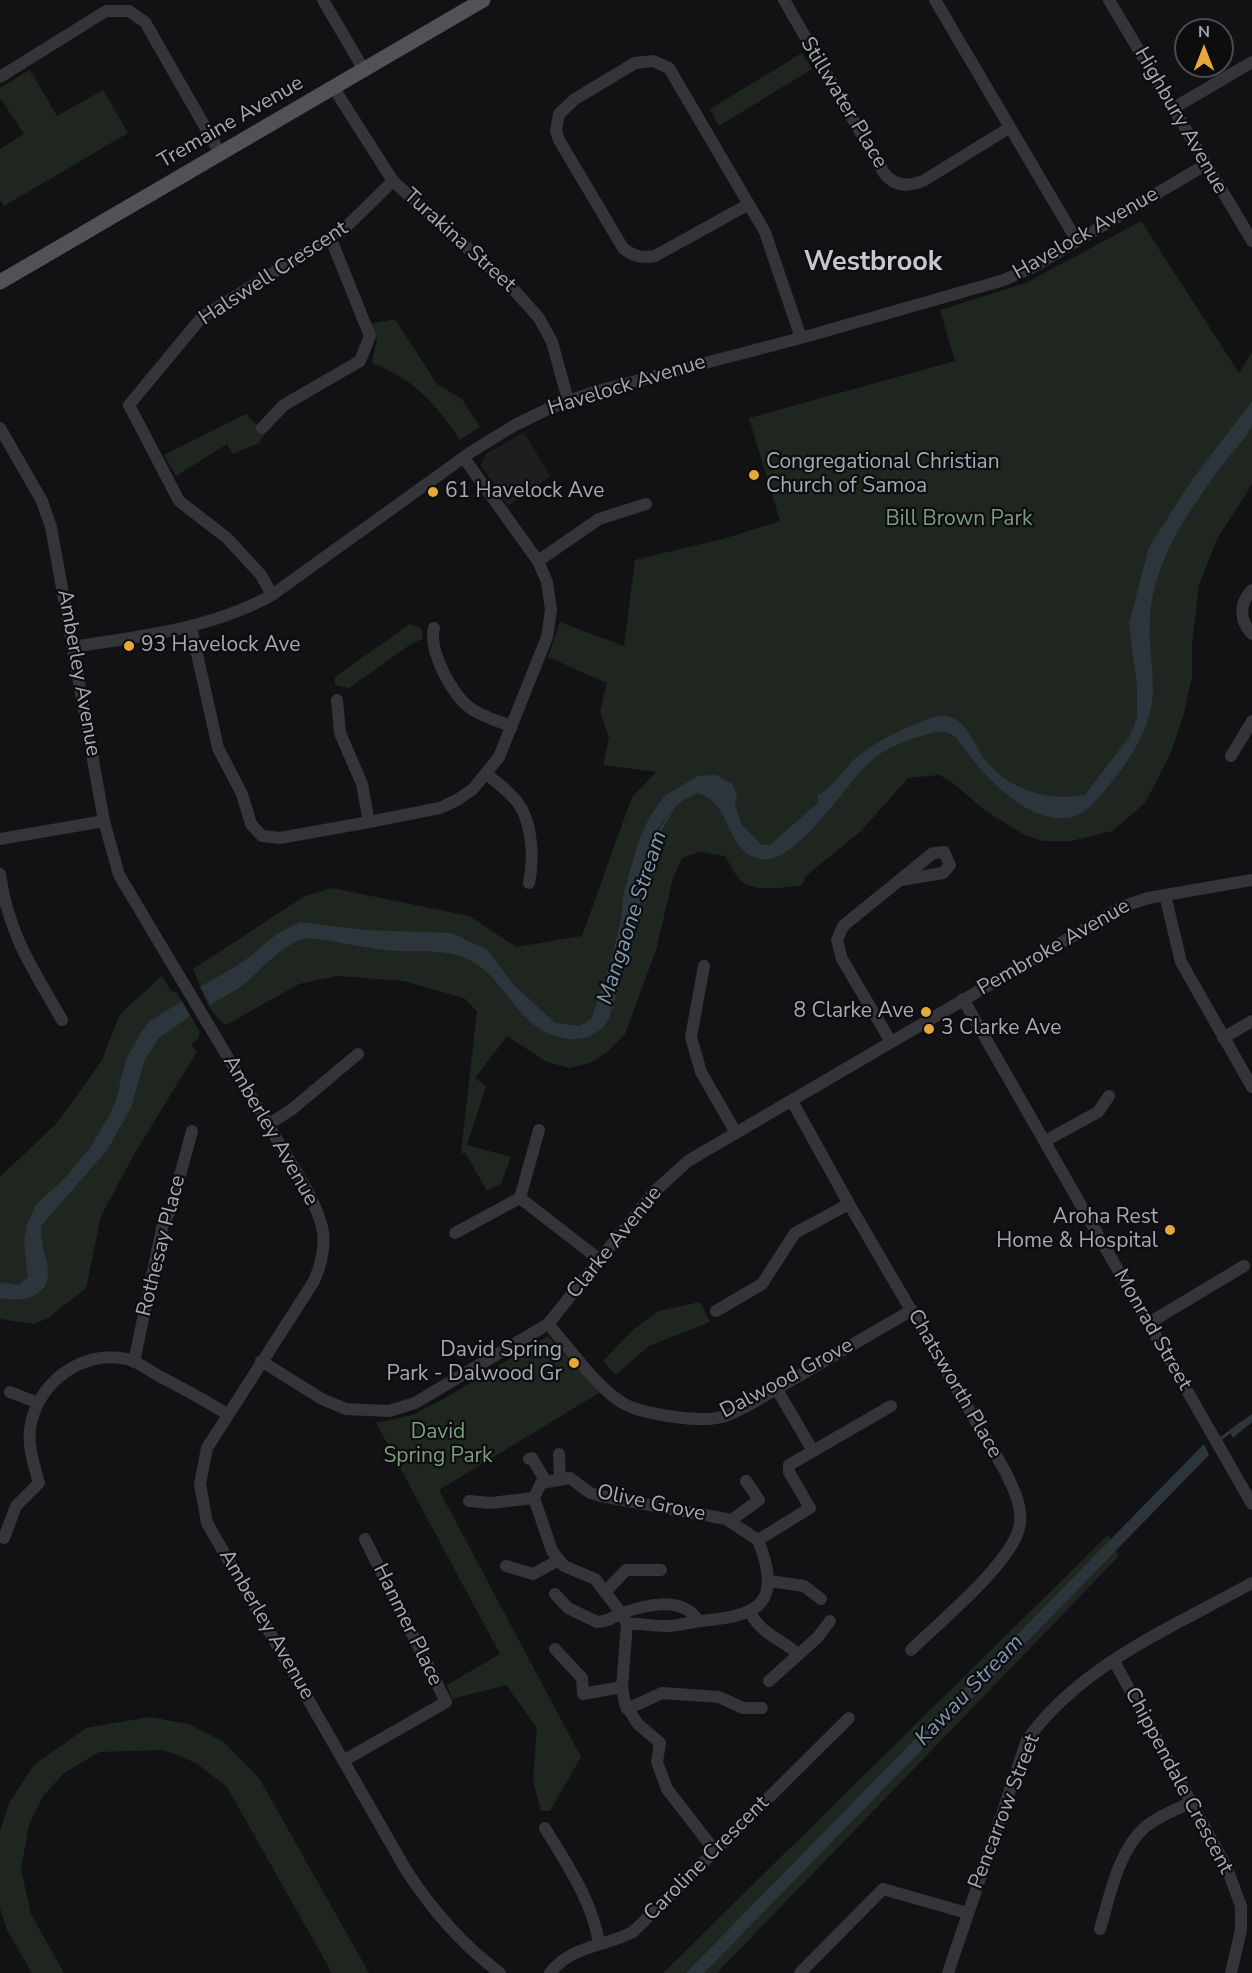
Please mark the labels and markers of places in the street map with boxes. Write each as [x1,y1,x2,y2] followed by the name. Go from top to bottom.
[766,450,1000,500] place label: Congregational Christian Church of Samoa
[747,468,761,482] marker: Congregational Christian Church of Samoa
[445,479,604,505] place label: 61 Havelock Ave
[426,485,440,499] marker: 61 Havelock Ave
[141,633,300,659] place label: 93 Havelock Ave
[122,639,136,653] marker: 93 Havelock Ave
[794,999,914,1025] place label: 8 Clarke Ave
[919,1005,933,1019] marker: 8 Clarke Ave
[941,1016,1061,1042] place label: 3 Clarke Ave
[922,1022,936,1036] marker: 3 Clarke Ave
[996,1205,1158,1255] place label: Aroha Rest Home & Hospital
[1163,1223,1177,1237] marker: Aroha Rest Home & Hospital
[386,1338,562,1388] place label: David Spring Park - Dalwood Gr
[567,1356,581,1370] marker: David Spring Park - Dalwood Gr

